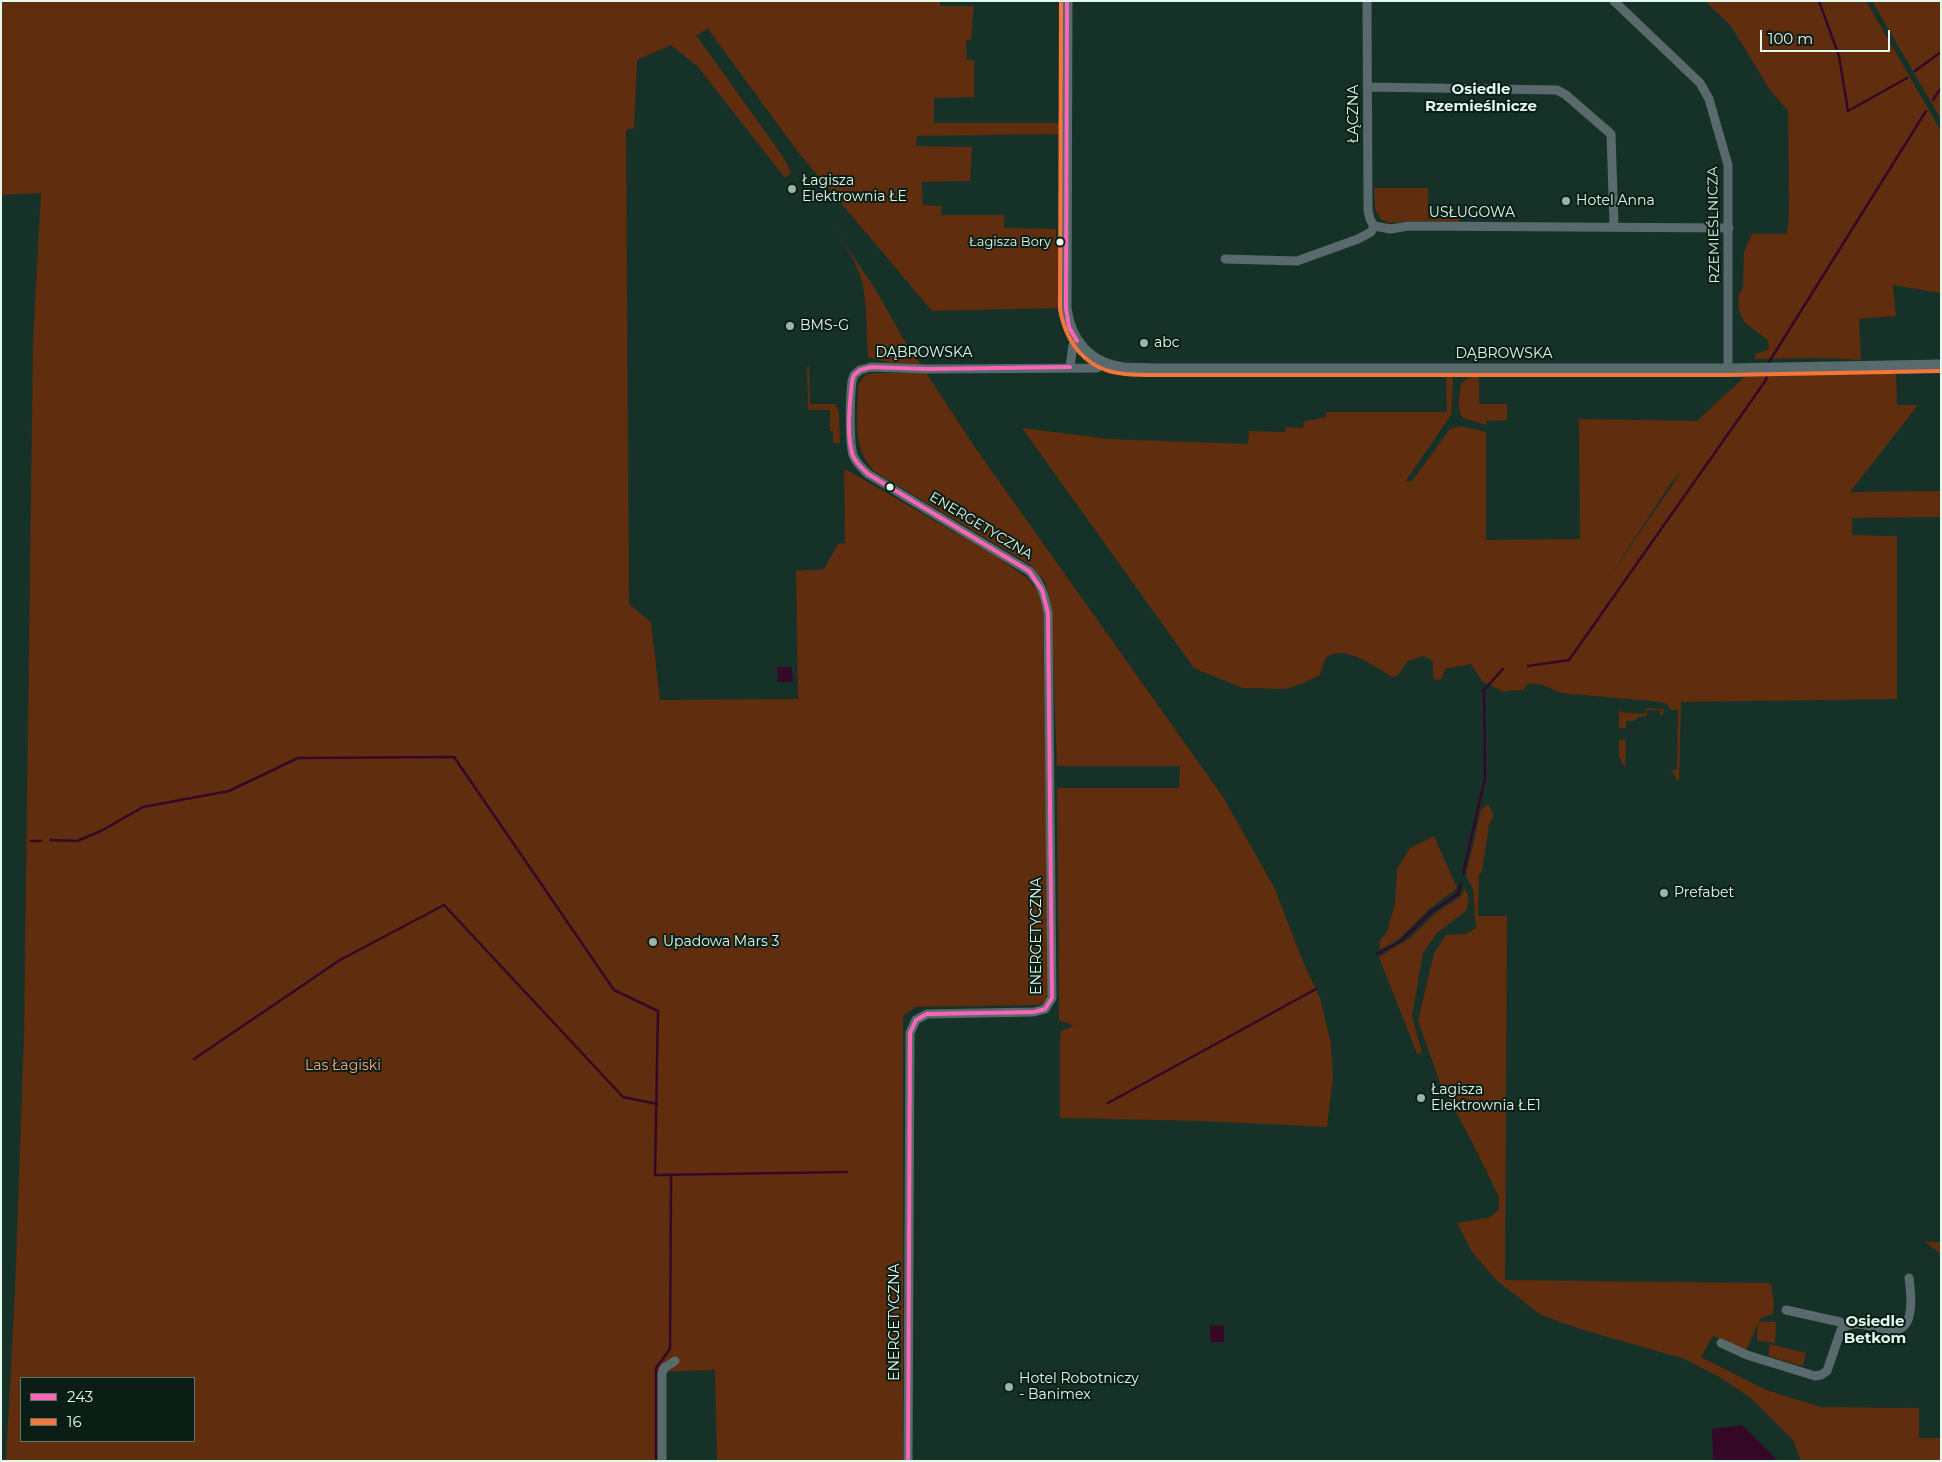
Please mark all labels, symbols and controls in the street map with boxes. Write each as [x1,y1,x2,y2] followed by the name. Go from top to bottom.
[1762,20,1892,52] scale bar
[1768,29,1813,48] text: 100 m
[1425,81,1537,116] district label: Osiedle Rzemieślnicze
[1346,85,1362,143] street label: ŁĄCZNA
[1705,166,1723,284] street label: RZEMIEŚLNICZA
[802,173,907,206] place label: Łagisza Elektrownia ŁE
[786,183,798,195] marker: Łagisza Elektrownia ŁE
[1576,193,1655,209] place label: Hotel Anna
[1560,195,1572,207] marker: Hotel Anna
[1429,205,1515,221] street label: USŁUGOWA
[969,234,1051,250] place label: Łagisza Bory
[1055,237,1065,247] marker: Łagisza Bory
[800,318,849,334] place label: BMS-G
[784,320,796,332] marker: BMS-G
[1154,335,1180,351] place label: abc
[1138,337,1150,349] marker: abc
[875,345,973,361] street label: DĄBROWSKA
[1455,346,1553,362] street label: DĄBROWSKA
[885,482,895,492] unlabelled marker
[926,489,1036,563] street label: ENERGETYCZNA
[1029,877,1045,995] street label: ENERGETYCZNA
[1674,885,1734,901] place label: Prefabet
[1658,887,1670,899] marker: Prefabet
[663,934,779,950] place label: Upadowa Mars 3
[647,936,659,948] marker: Upadowa Mars 3
[305,1058,381,1074] park label: Las Łagiski
[1431,1082,1541,1114] place label: Łagisza Elektrownia ŁE1
[1415,1092,1427,1104] marker: Łagisza Elektrownia ŁE1
[887,1263,903,1381] street label: ENERGETYCZNA
[1844,1313,1906,1348] district label: Osiedle Betkom
[1019,1371,1139,1404] place label: Hotel Robotniczy - Banimex
[20,1377,195,1442] legend
[1003,1381,1015,1393] marker: Hotel Robotniczy - Banimex
[67,1387,93,1406] text: 243
[67,1412,82,1431] text: 16

